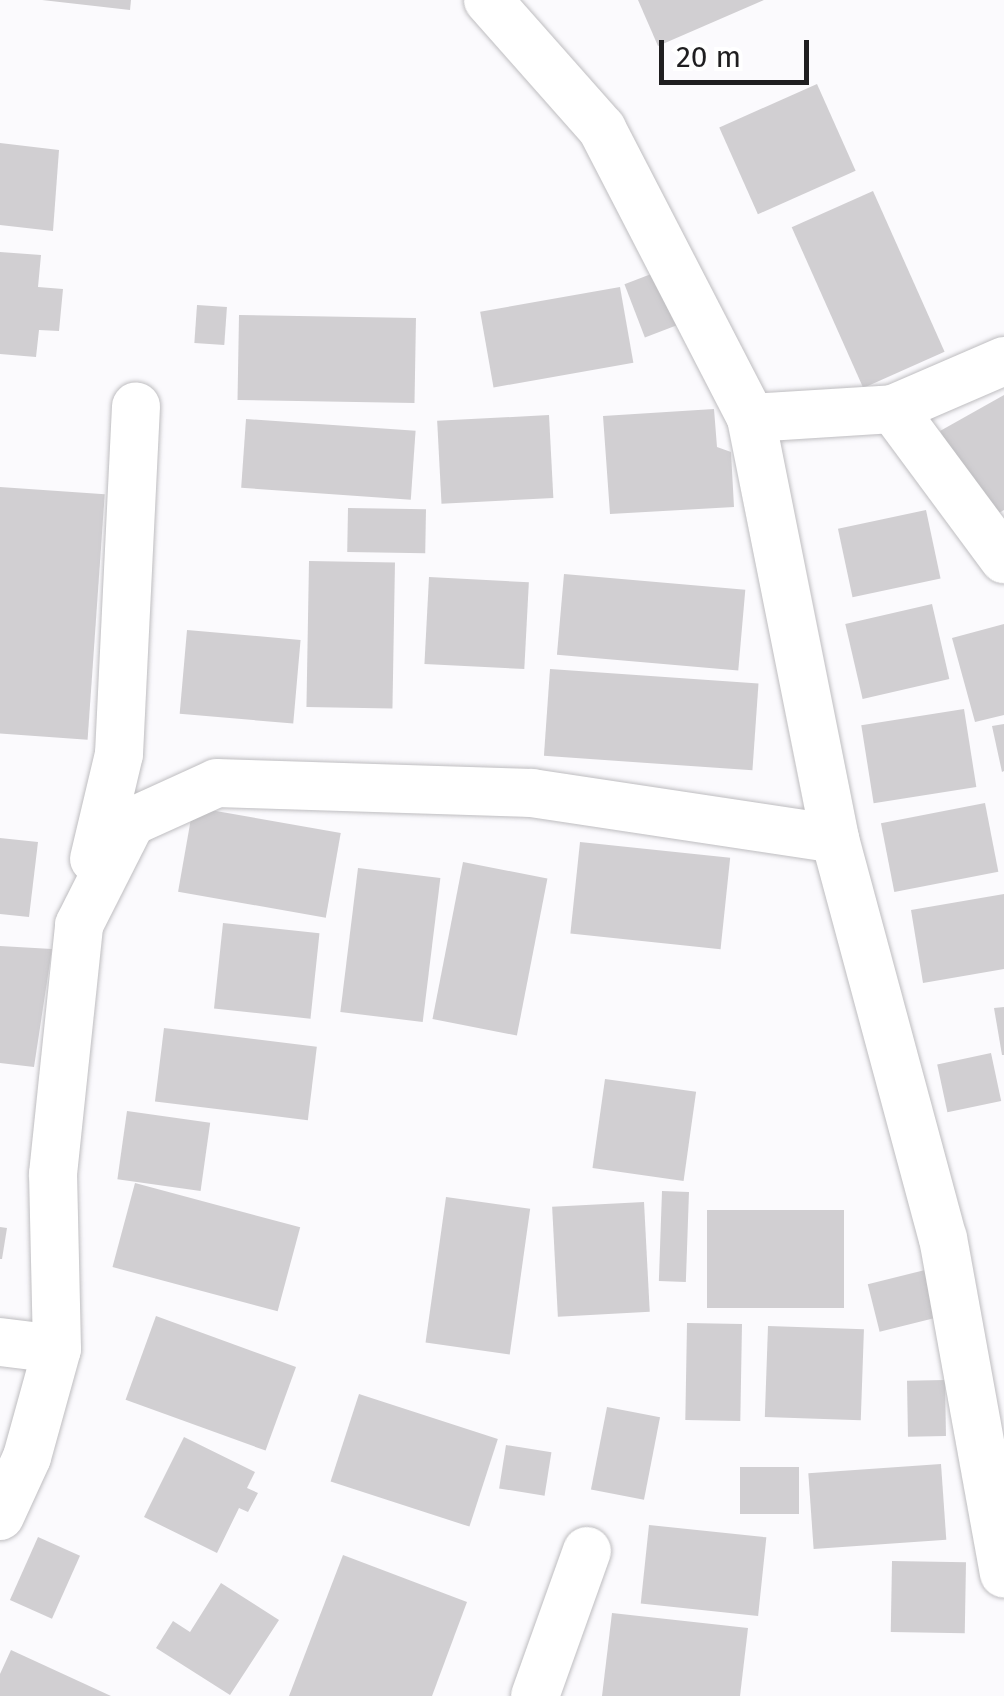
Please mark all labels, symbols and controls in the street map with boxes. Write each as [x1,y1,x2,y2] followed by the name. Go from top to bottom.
[664,20,814,82] scale bar
[676,39,741,75] text: 20 m

